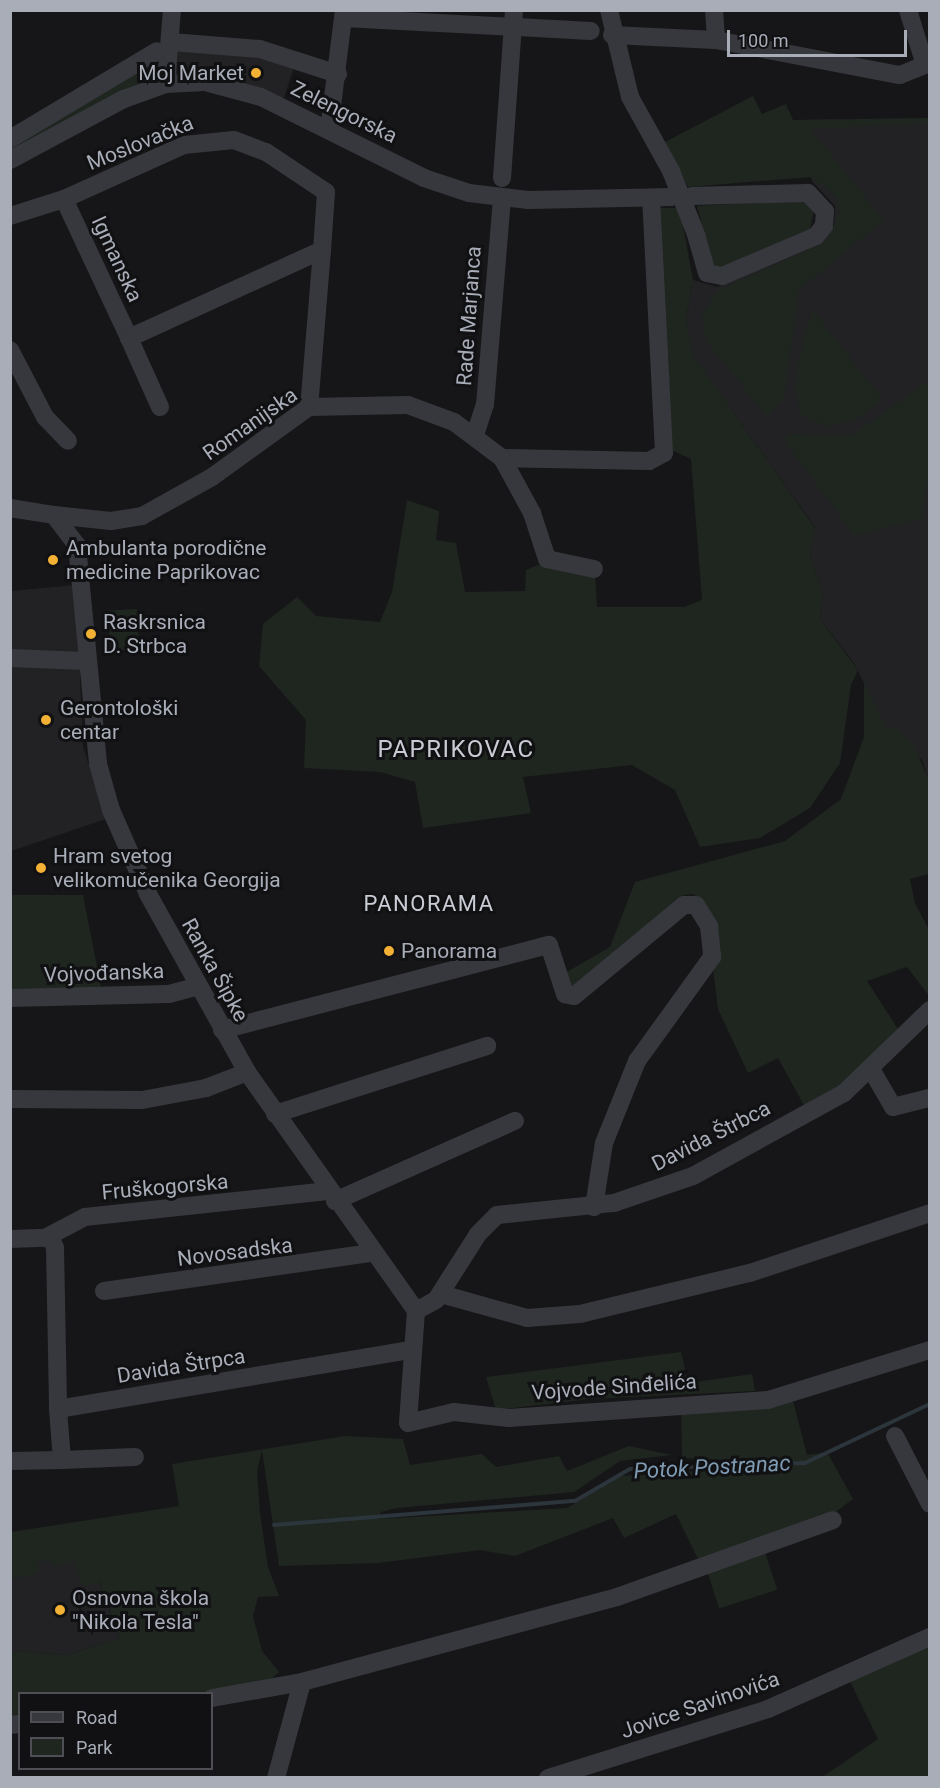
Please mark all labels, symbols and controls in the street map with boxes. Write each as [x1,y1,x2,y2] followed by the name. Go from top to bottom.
[730,18,910,56] scale bar
[738,30,789,51] text: 100 m
[138,60,244,86] place label: Moj Market
[249,66,263,80] marker: Moj Market
[287,75,401,149] street label: Zelengorska
[83,110,197,176] street label: Moslovačka
[86,212,148,306] street label: Igmanska
[452,245,486,387] street label: Rade Marjanca
[198,382,302,466] street label: Romanijska
[66,535,266,585] place label: Ambulanta porodične medicine Paprikovac
[44,551,62,569] marker: Ambulanta porodične medicine Paprikovac
[103,609,206,659] place label: Raskrsnica D. Strbca
[84,627,98,641] marker: Raskrsnica D. Strbca
[60,695,178,745] place label: Gerontološki centar
[37,711,55,729] marker: Gerontološki centar
[377,736,535,764] district label: PAPRIKOVAC
[53,843,281,893] place label: Hram svetog velikomučenika Georgija
[34,861,48,875] marker: Hram svetog velikomučenika Georgija
[363,891,495,917] district label: PANORAMA
[176,914,254,1026] street label: Ranka Šipke
[401,938,497,964] place label: Panorama
[382,944,396,958] marker: Panorama
[43,958,165,988] street label: Vojvođanska
[648,1095,774,1177] street label: Davida Štrbca
[101,1169,229,1205] street label: Fruškogorska
[176,1232,294,1272] street label: Novosadska
[115,1343,247,1389] street label: Davida Štrpca
[531,1369,697,1405] street label: Vojvode Sinđelića
[633,1450,791,1484] water label: Potok Postranac
[72,1585,209,1635] place label: Osnovna škola "Nikola Tesla"
[53,1603,67,1617] marker: Osnovna škola "Nikola Tesla"
[617,1666,783,1744] street label: Jovice Savinovića
[18,1692,213,1770] legend
[76,1707,117,1728] text: Road
[76,1737,112,1758] text: Park

